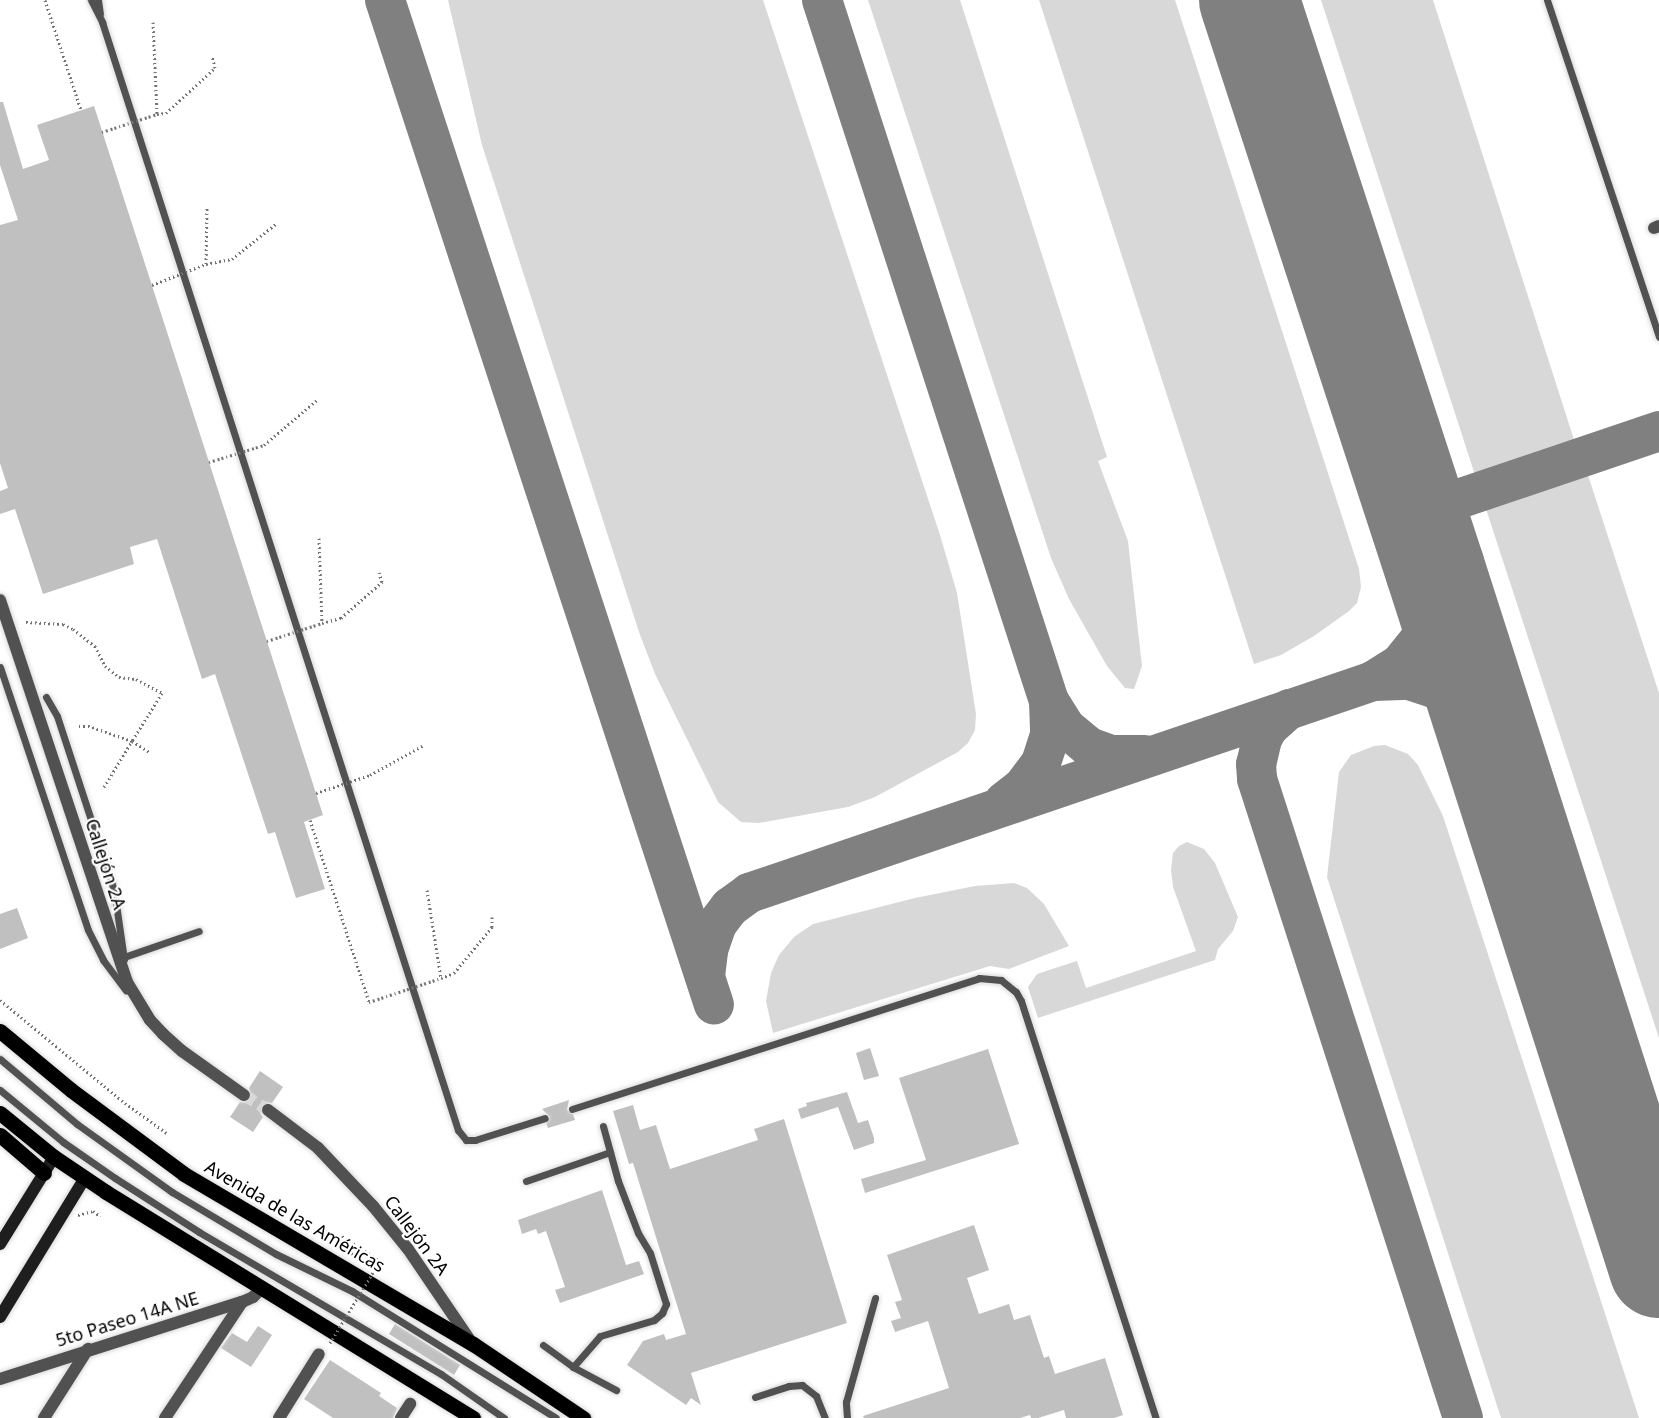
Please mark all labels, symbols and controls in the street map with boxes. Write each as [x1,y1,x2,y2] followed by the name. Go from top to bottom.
[81,816,131,912] street label: Callejón 2A
[201,1156,389,1276] street label: Avenida de las Américas
[380,1191,454,1279] street label: Callejón 2A
[53,1287,201,1351] street label: 5to Paseo 14A NE

